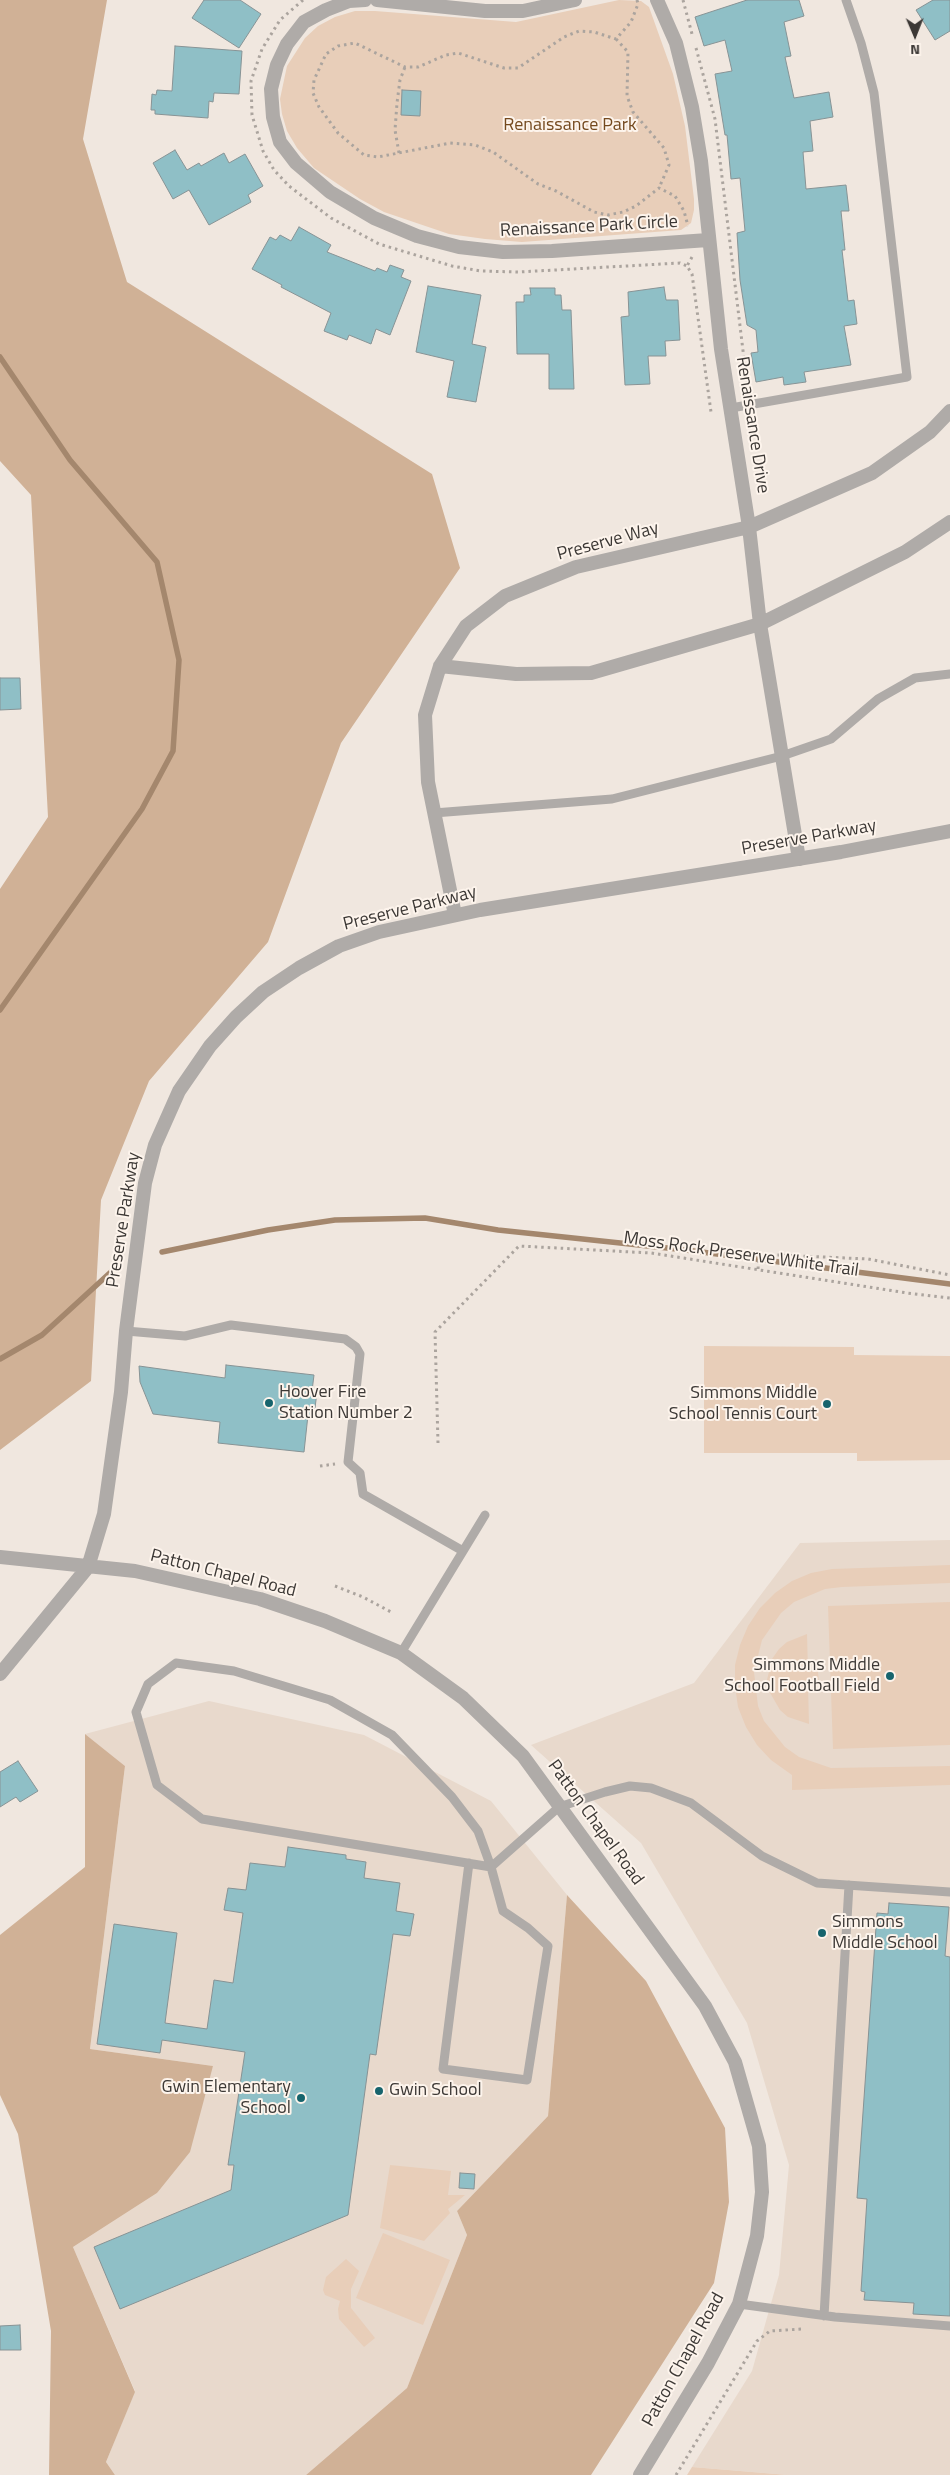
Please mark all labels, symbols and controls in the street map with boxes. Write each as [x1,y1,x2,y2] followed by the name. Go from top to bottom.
[890,10,940,60] north arrow
[910,40,920,61] text: N
[503,115,637,137] park label: Renaissance Park
[499,212,679,242] street label: Renaissance Park Circle
[731,355,773,495] street label: Renaissance Drive
[555,518,661,566] street label: Preserve Way
[740,815,878,861] street label: Preserve Parkway
[341,882,479,936] street label: Preserve Parkway
[103,1151,145,1289] street label: Preserve Parkway
[622,1228,860,1282] street label: Moss Rock Preserve White Trail
[279,1382,413,1425] place label: Hoover Fire Station Number 2
[669,1383,817,1426] place label: Simmons Middle School Tennis Court
[263,1397,275,1409] marker: Hoover Fire Station Number 2
[821,1398,833,1410] marker: Simmons Middle School Tennis Court
[148,1545,298,1603] street label: Patton Chapel Road
[724,1655,880,1698] place label: Simmons Middle School Football Field
[884,1670,896,1682] marker: Simmons Middle School Football Field
[542,1756,648,1890] street label: Patton Chapel Road
[832,1912,938,1955] place label: Simmons Middle School
[816,1927,828,1939] marker: Simmons Middle School
[162,2077,291,2120] place label: Gwin Elementary School
[389,2080,482,2102] place label: Gwin School
[373,2085,385,2097] marker: Gwin School
[295,2092,307,2104] marker: Gwin Elementary School
[638,2289,730,2431] street label: Patton Chapel Road

